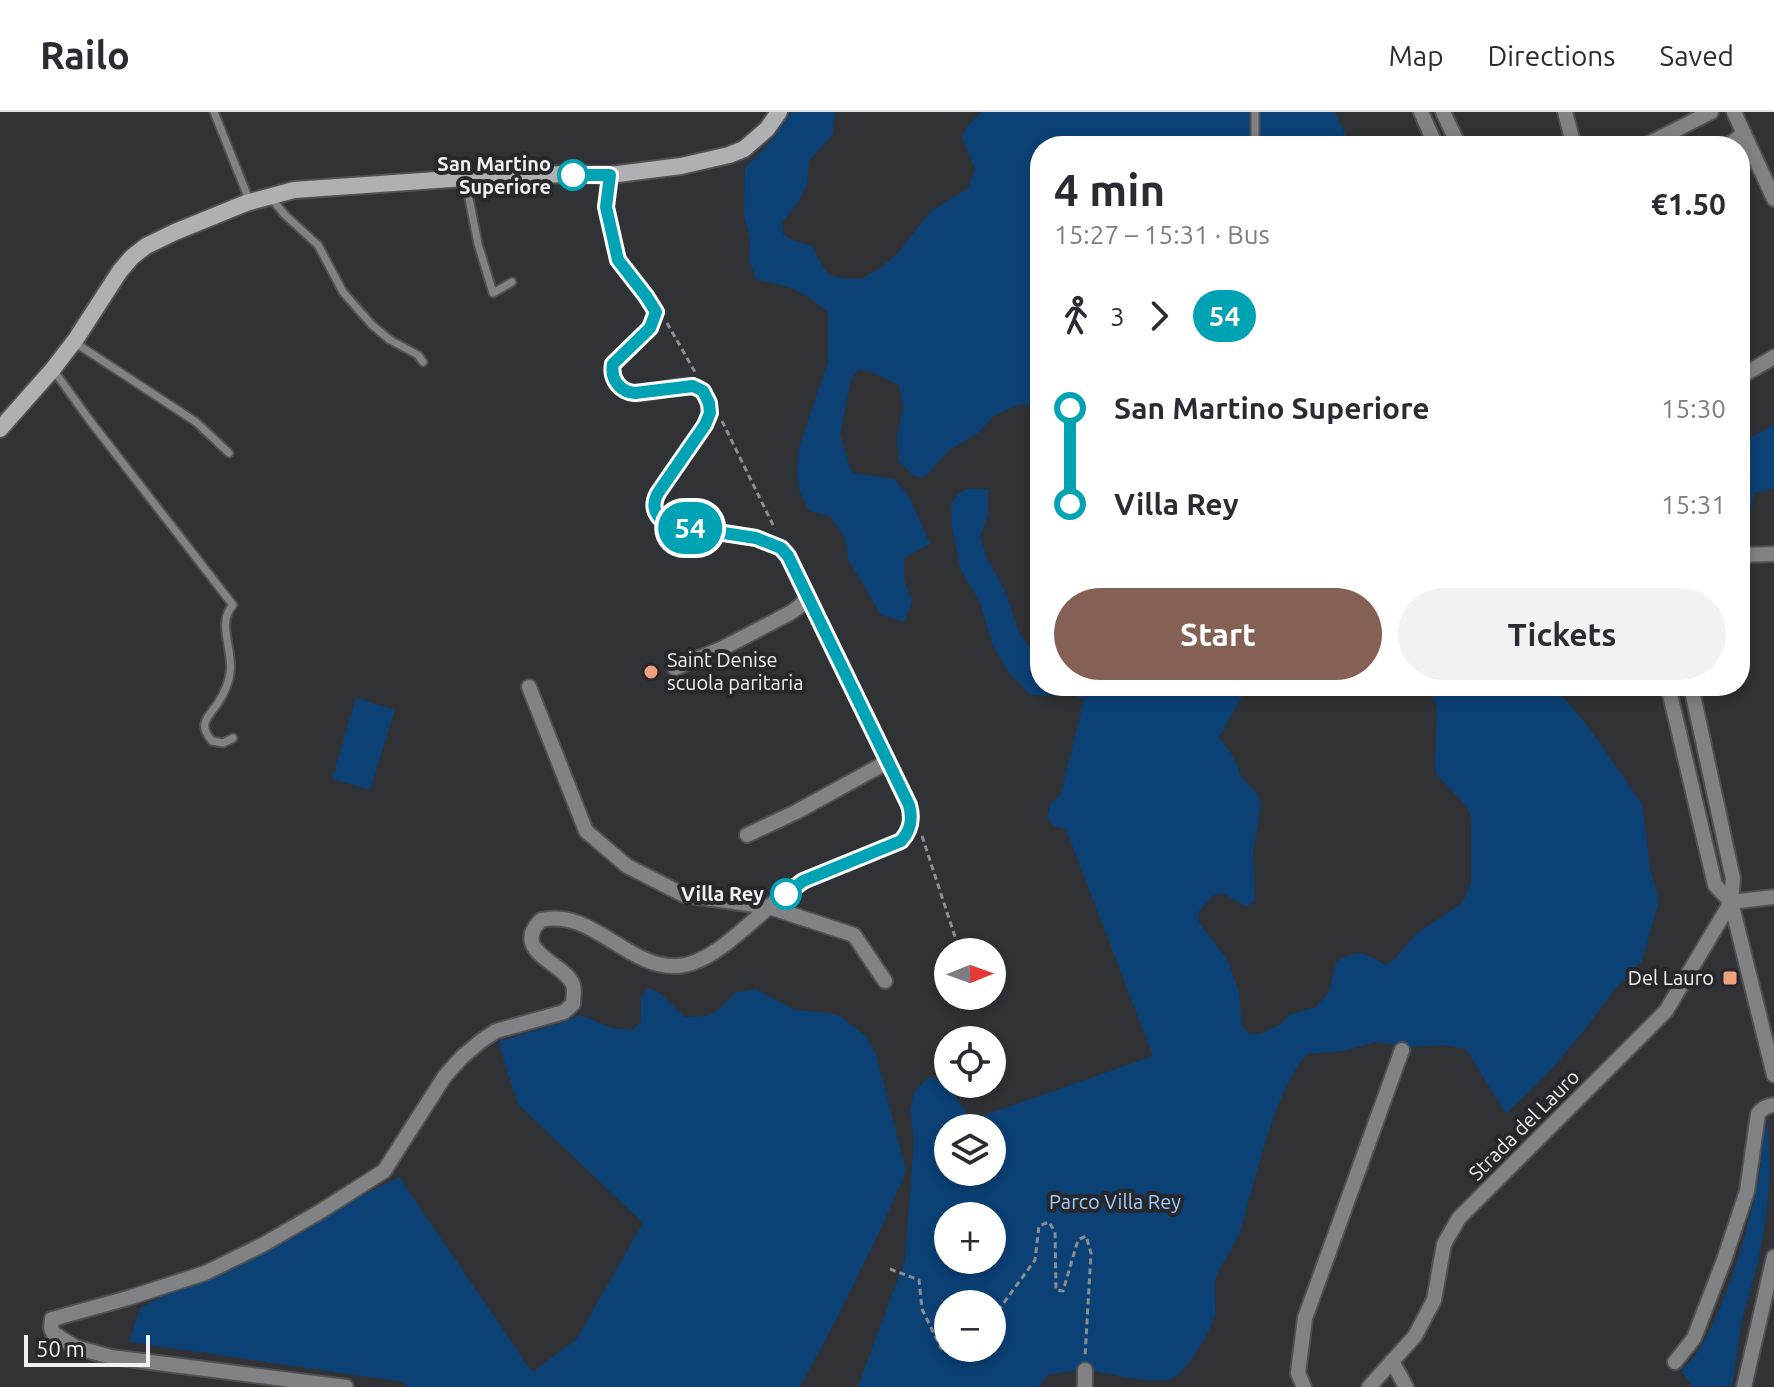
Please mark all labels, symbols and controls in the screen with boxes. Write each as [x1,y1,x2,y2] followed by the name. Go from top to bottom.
[40,34,130,76] text: Railo
[1388,40,1444,71] text: Map
[1488,40,1615,71] text: Directions
[1659,40,1734,71] text: Saved
[437,152,551,198] place label: San Martino Superiore
[558,160,588,190] marker: San Martino Superiore
[1054,165,1165,214] text: 4 min
[1651,187,1726,221] text: €1.50
[1054,220,1270,249] text: 15:27 – 15:31 · Bus
[1054,294,1098,338] icon: walk
[1137,294,1181,338] icon: forward
[1209,300,1240,331] text: 54
[1110,302,1125,331] text: 3
[1114,391,1430,425] text: San Martino Superiore
[1661,394,1726,423] text: 15:30
[1114,487,1239,521] text: Villa Rey
[1661,490,1726,519] text: 15:31
[654,502,726,554] line badge: 54
[674,512,706,543] text: 54
[1054,588,1382,680] button: Start
[1398,588,1726,680] button: Tickets
[667,648,803,694] place label: Saint Denise scuola paritaria
[642,663,660,681] marker: Saint Denise scuola paritaria
[771,879,801,909] marker: Villa Rey
[681,882,764,905] place label: Villa Rey
[934,938,1006,1010] north arrow
[934,938,1006,1362] map controls
[1628,966,1714,989] place label: Del Lauro
[1721,969,1739,987] marker: Del Lauro
[934,1026,1006,1098] button: locate
[1464,1065,1584,1185] street label: Strada del Lauro
[934,1114,1006,1186] button: layers
[1049,1190,1181,1213] park label: Parco Villa Rey
[934,1202,1006,1274] button: +
[934,1290,1006,1362] button: −
[24,1331,150,1367] scale bar
[36,1336,85,1361] text: 50 m

